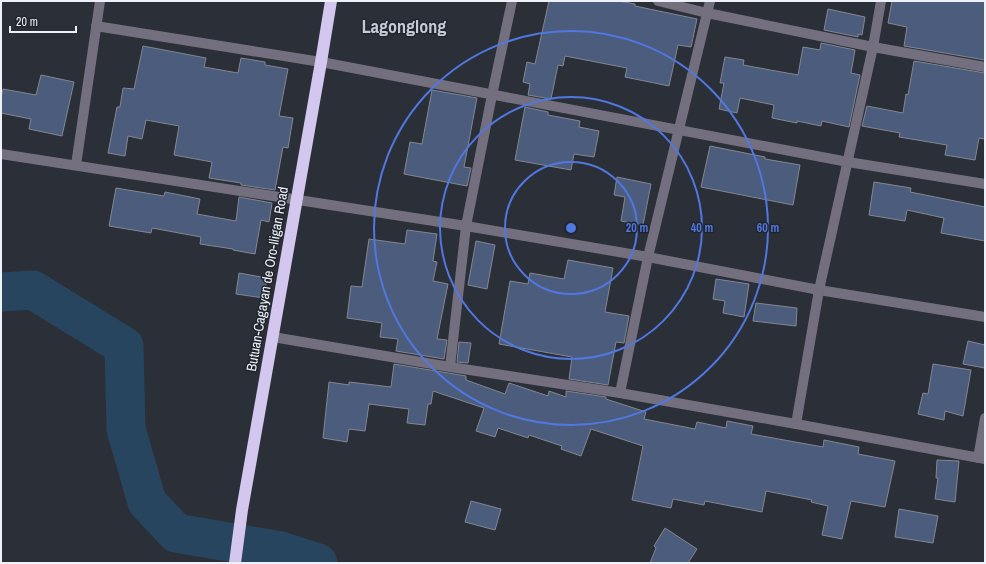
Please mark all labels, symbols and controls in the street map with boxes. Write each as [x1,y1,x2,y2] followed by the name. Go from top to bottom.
[10,8,76,34] scale bar
[16,14,38,30] text: 20 m
[362,14,446,39] district label: Lagonglong
[242,185,292,373] street label: Butuan-Cagayan de Oro-Iligan Road
[626,220,648,236] text: 20 m
[691,220,713,236] text: 40 m
[757,220,779,236] text: 60 m
[564,221,578,235] centre of rings

